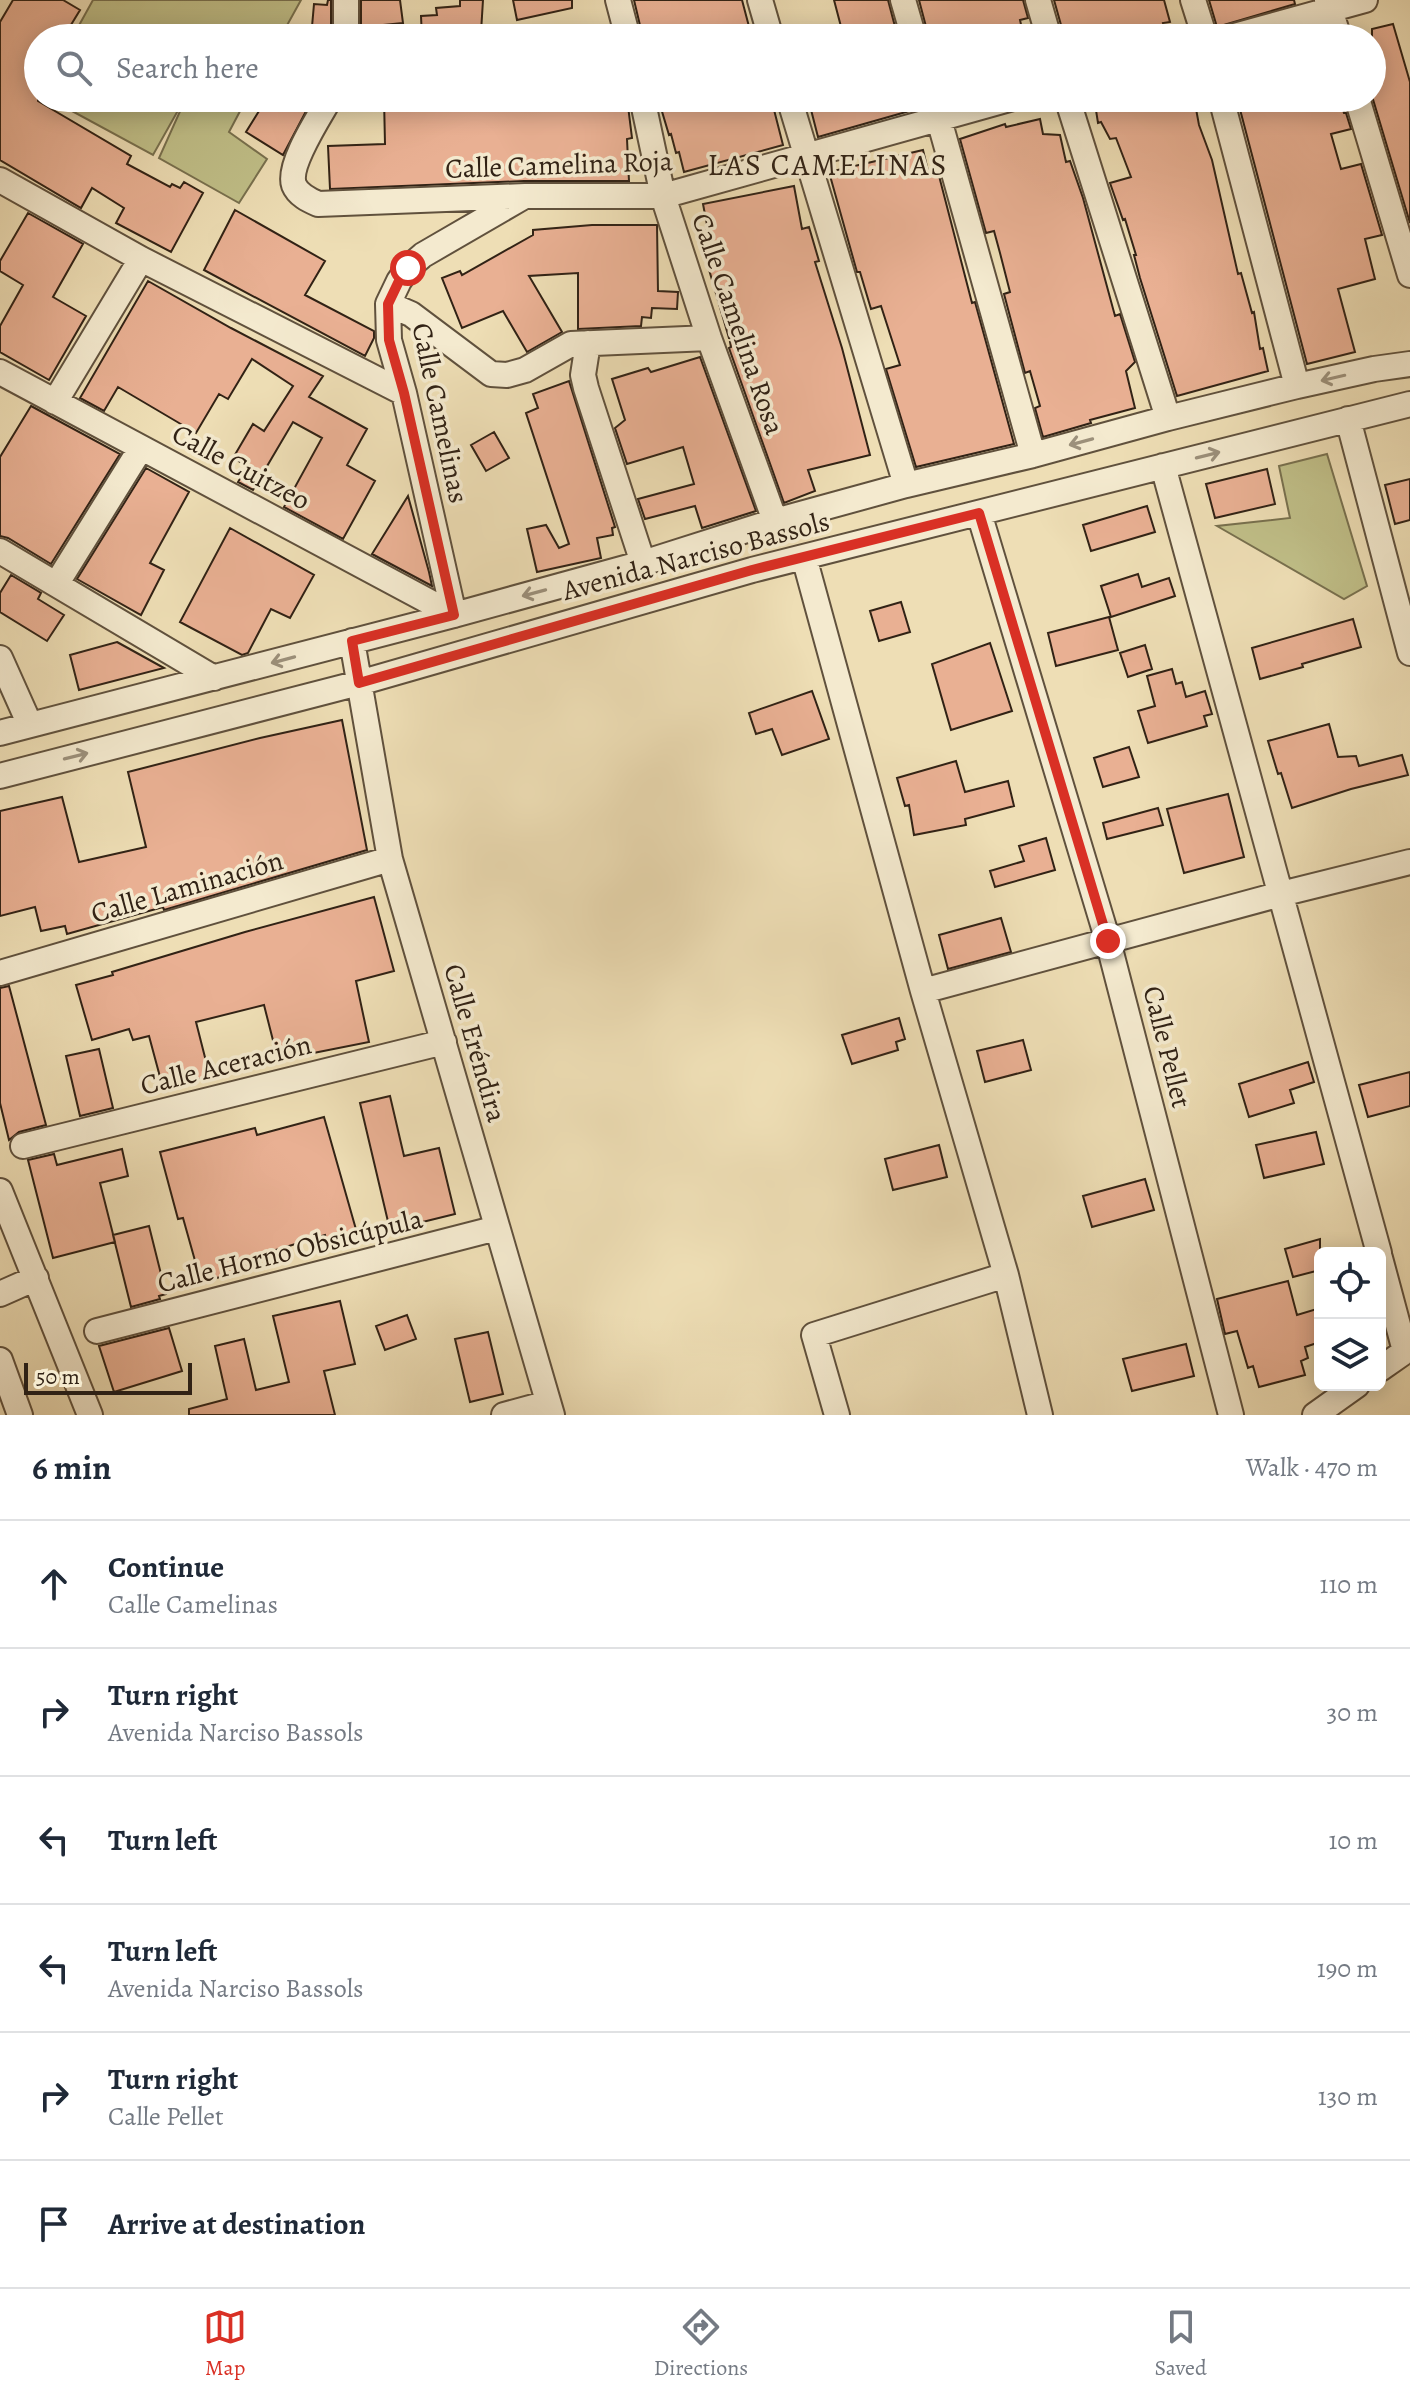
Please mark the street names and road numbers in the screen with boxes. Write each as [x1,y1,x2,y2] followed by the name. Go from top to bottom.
[445,142,673,188] street label: Calle Camelina Roja
[682,208,794,440] street label: Calle Camelina Rosa
[402,319,478,507] street label: Calle Camelinas
[165,415,317,519] street label: Calle Cuitzeo
[557,502,834,610] street label: Avenida Narciso Bassols
[86,841,288,933] street label: Calle Laminación
[434,960,516,1126] street label: Calle Eréndira
[1134,982,1200,1112] street label: Calle Pellet
[137,1025,315,1105] street label: Calle Aceración
[153,1200,427,1302] street label: Calle Horno Obsicúpula

